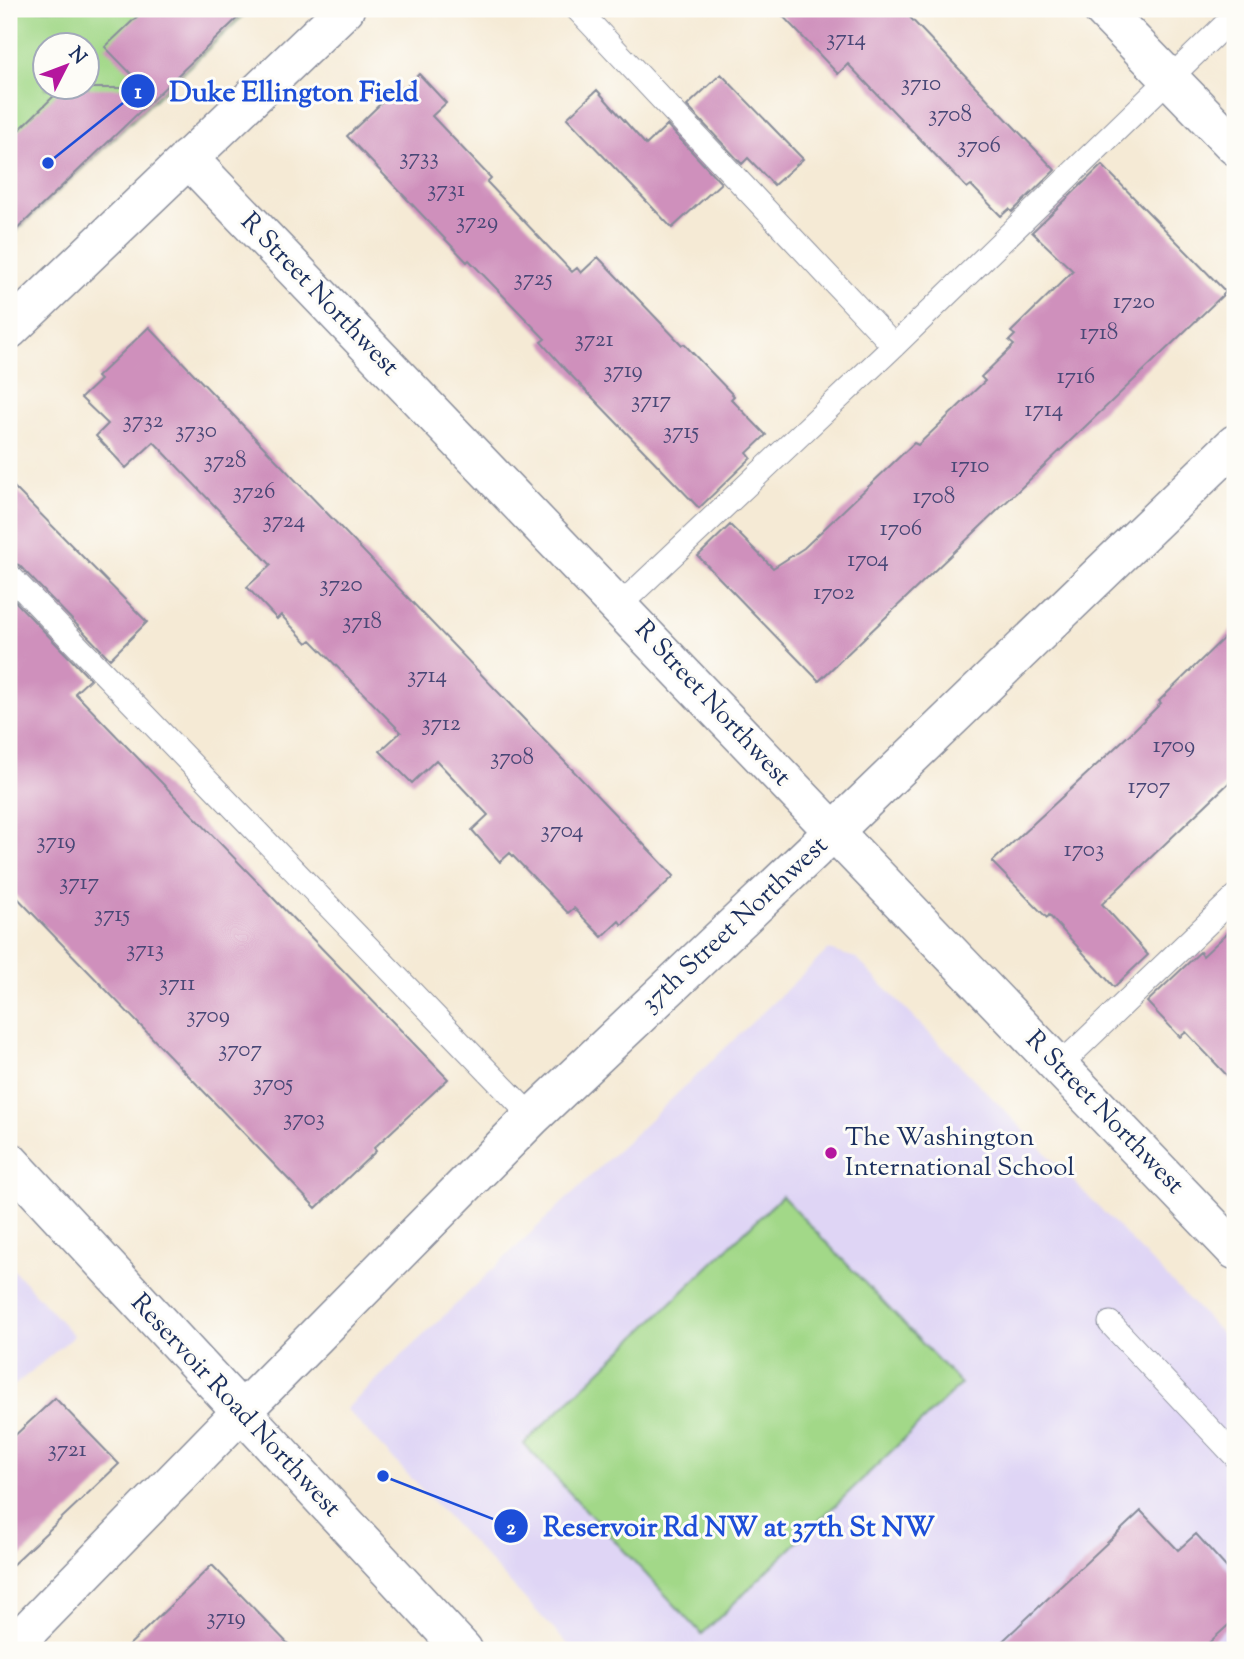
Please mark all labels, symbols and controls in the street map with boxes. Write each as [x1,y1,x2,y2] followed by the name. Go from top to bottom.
[826,23,866,56] house number: 3714
[32,32,102,102] north arrow
[62,42,92,71] text: N
[121,66,433,115] callout: Duke Ellington Field
[901,68,941,101] house number: 3710
[169,74,419,114] text: Duke Ellington Field
[134,78,142,108] text: 1
[928,99,972,132] house number: 3708
[957,130,1001,163] house number: 3706
[399,142,439,175] house number: 3733
[427,174,465,207] house number: 3731
[231,205,407,385] street label: R Street Northwest
[456,206,498,239] house number: 3729
[513,263,553,296] house number: 3725
[1113,286,1155,319] house number: 1720
[1080,317,1118,350] house number: 1718
[574,324,614,357] house number: 3721
[603,355,643,388] house number: 3719
[1057,361,1095,394] house number: 1716
[631,385,672,418] house number: 3717
[1025,394,1063,427] house number: 1714
[123,405,164,438] house number: 3732
[175,415,217,448] house number: 3730
[663,416,699,449] house number: 3715
[204,445,246,478] house number: 3728
[950,450,990,483] house number: 1710
[233,476,275,509] house number: 3726
[913,481,955,514] house number: 1708
[263,505,305,538] house number: 3724
[880,513,922,546] house number: 1706
[847,544,889,577] house number: 1704
[319,569,363,602] house number: 3720
[813,577,855,610] house number: 1702
[342,606,382,639] house number: 3718
[625,613,799,795] street label: R Street Northwest
[407,660,447,693] house number: 3714
[421,708,461,741] house number: 3712
[1153,730,1195,763] house number: 1709
[490,742,534,775] house number: 3708
[1128,771,1171,804] house number: 1707
[540,815,584,848] house number: 3704
[36,826,76,859] house number: 3719
[633,828,837,1022] street label: 37th Street Northwest
[1064,834,1104,867] house number: 1703
[59,867,100,900] house number: 3717
[94,899,130,932] house number: 3715
[126,934,164,967] house number: 3713
[159,968,195,1001] house number: 3711
[186,1000,230,1033] house number: 3709
[1016,1023,1192,1203] street label: R Street Northwest
[218,1034,263,1067] house number: 3707
[253,1068,293,1101] house number: 3705
[283,1103,325,1136] house number: 3703
[845,1120,1075,1187] place label: The Washington International School
[823,1145,839,1161] marker: The Washington International School
[121,1286,349,1526] street label: Reservoir Road Northwest
[47,1434,87,1467] house number: 3721
[494,1502,949,1551] callout: Reservoir Rd NW at 37th St NW
[543,1509,936,1549] text: Reservoir Rd NW at 37th St NW
[506,1514,516,1544] text: 2
[206,1602,246,1635] house number: 3719

